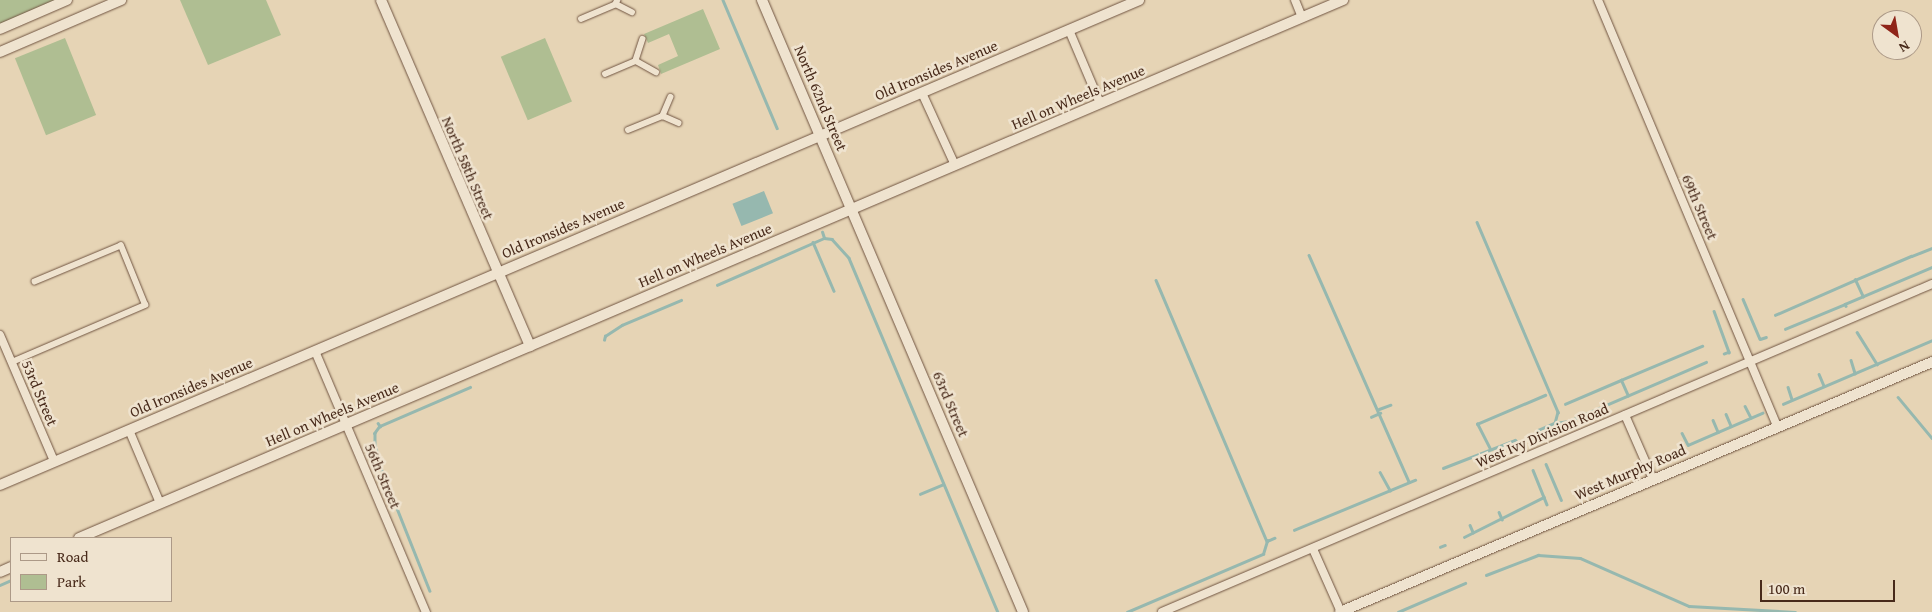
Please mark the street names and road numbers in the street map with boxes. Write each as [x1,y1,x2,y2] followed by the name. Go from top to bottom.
[872,36,1000,104] street label: Old Ironsides Avenue
[791,43,851,153] street label: North 62nd Street
[1009,61,1147,133] street label: Hell on Wheels Avenue
[438,114,498,222] street label: North 58th Street
[1678,172,1722,242] street label: 69th Street
[499,194,627,262] street label: Old Ironsides Avenue
[636,219,774,291] street label: Hell on Wheels Avenue
[127,353,255,421] street label: Old Ironsides Avenue
[18,357,62,429] street label: 53rd Street
[929,368,973,440] street label: 63rd Street
[263,378,401,450] street label: Hell on Wheels Avenue
[1473,399,1611,471] street label: West Ivy Division Road
[1572,440,1688,504] street label: West Murphy Road
[361,441,405,511] street label: 56th Street

